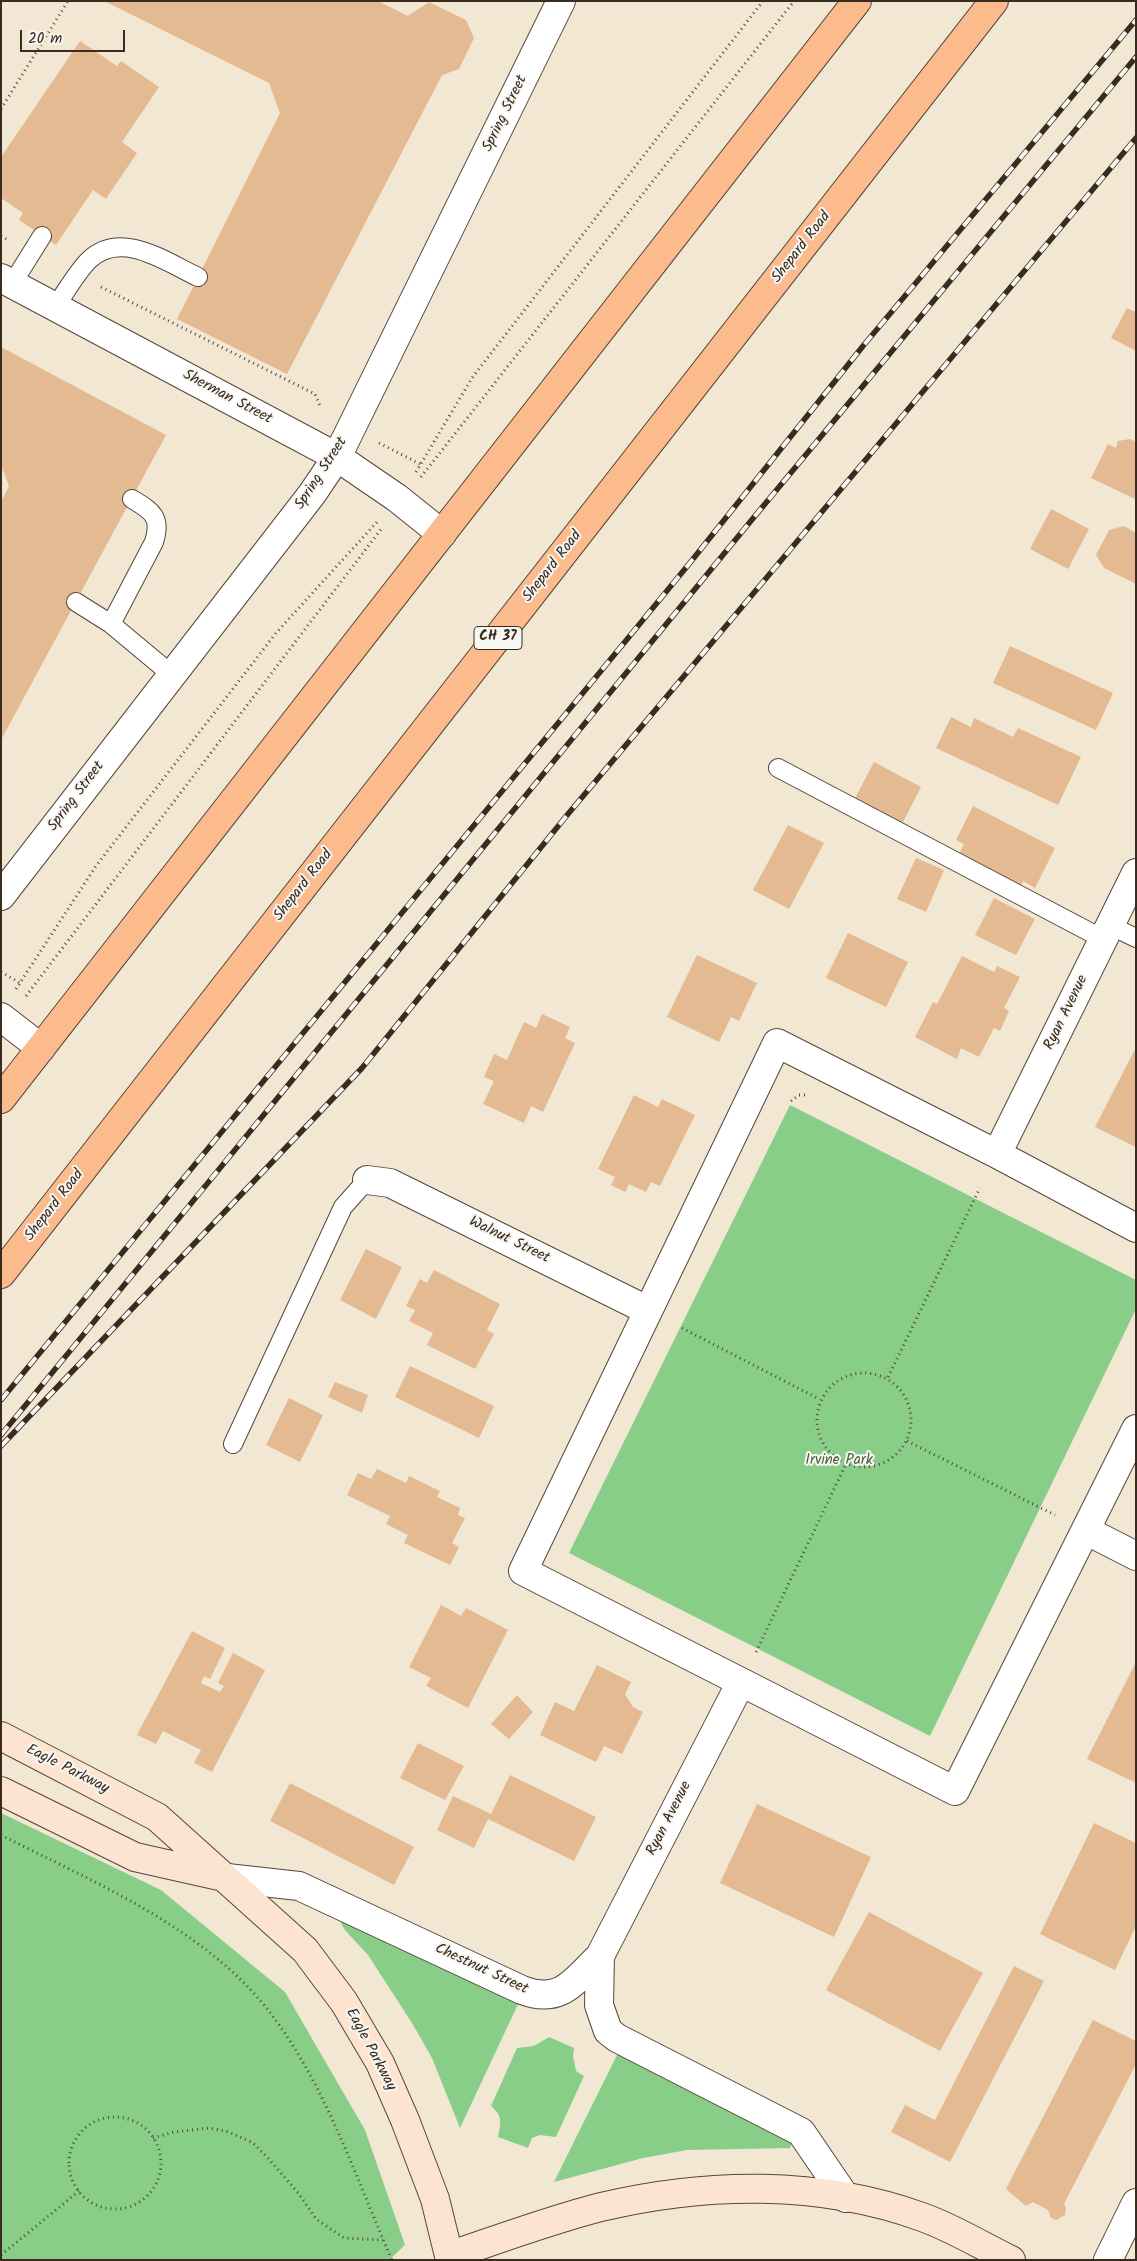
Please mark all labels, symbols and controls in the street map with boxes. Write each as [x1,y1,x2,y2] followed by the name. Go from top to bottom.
[22,20,128,52] scale bar
[28,27,62,51] text: 20 m
[480,73,532,155] street label: Spring Street
[769,209,835,287] street label: Shepard Road
[179,367,275,429] street label: Sherman Street
[292,434,352,514] street label: Spring Street
[520,528,586,606] street label: Shepard Road
[474,626,522,650] road number: CH 37
[45,759,109,835] street label: Spring Street
[271,847,337,925] street label: Shepard Road
[1041,973,1093,1053] street label: Ryan Avenue
[22,1167,88,1245] street label: Shepard Road
[466,1214,552,1268] street label: Walnut Street
[805,1452,873,1470] park label: Irvine Park
[22,1741,112,1799] street label: Eagle Parkway
[644,1779,696,1859] street label: Ryan Avenue
[431,1940,531,2000] street label: Chestnut Street
[341,2006,399,2094] street label: Eagle Parkway

